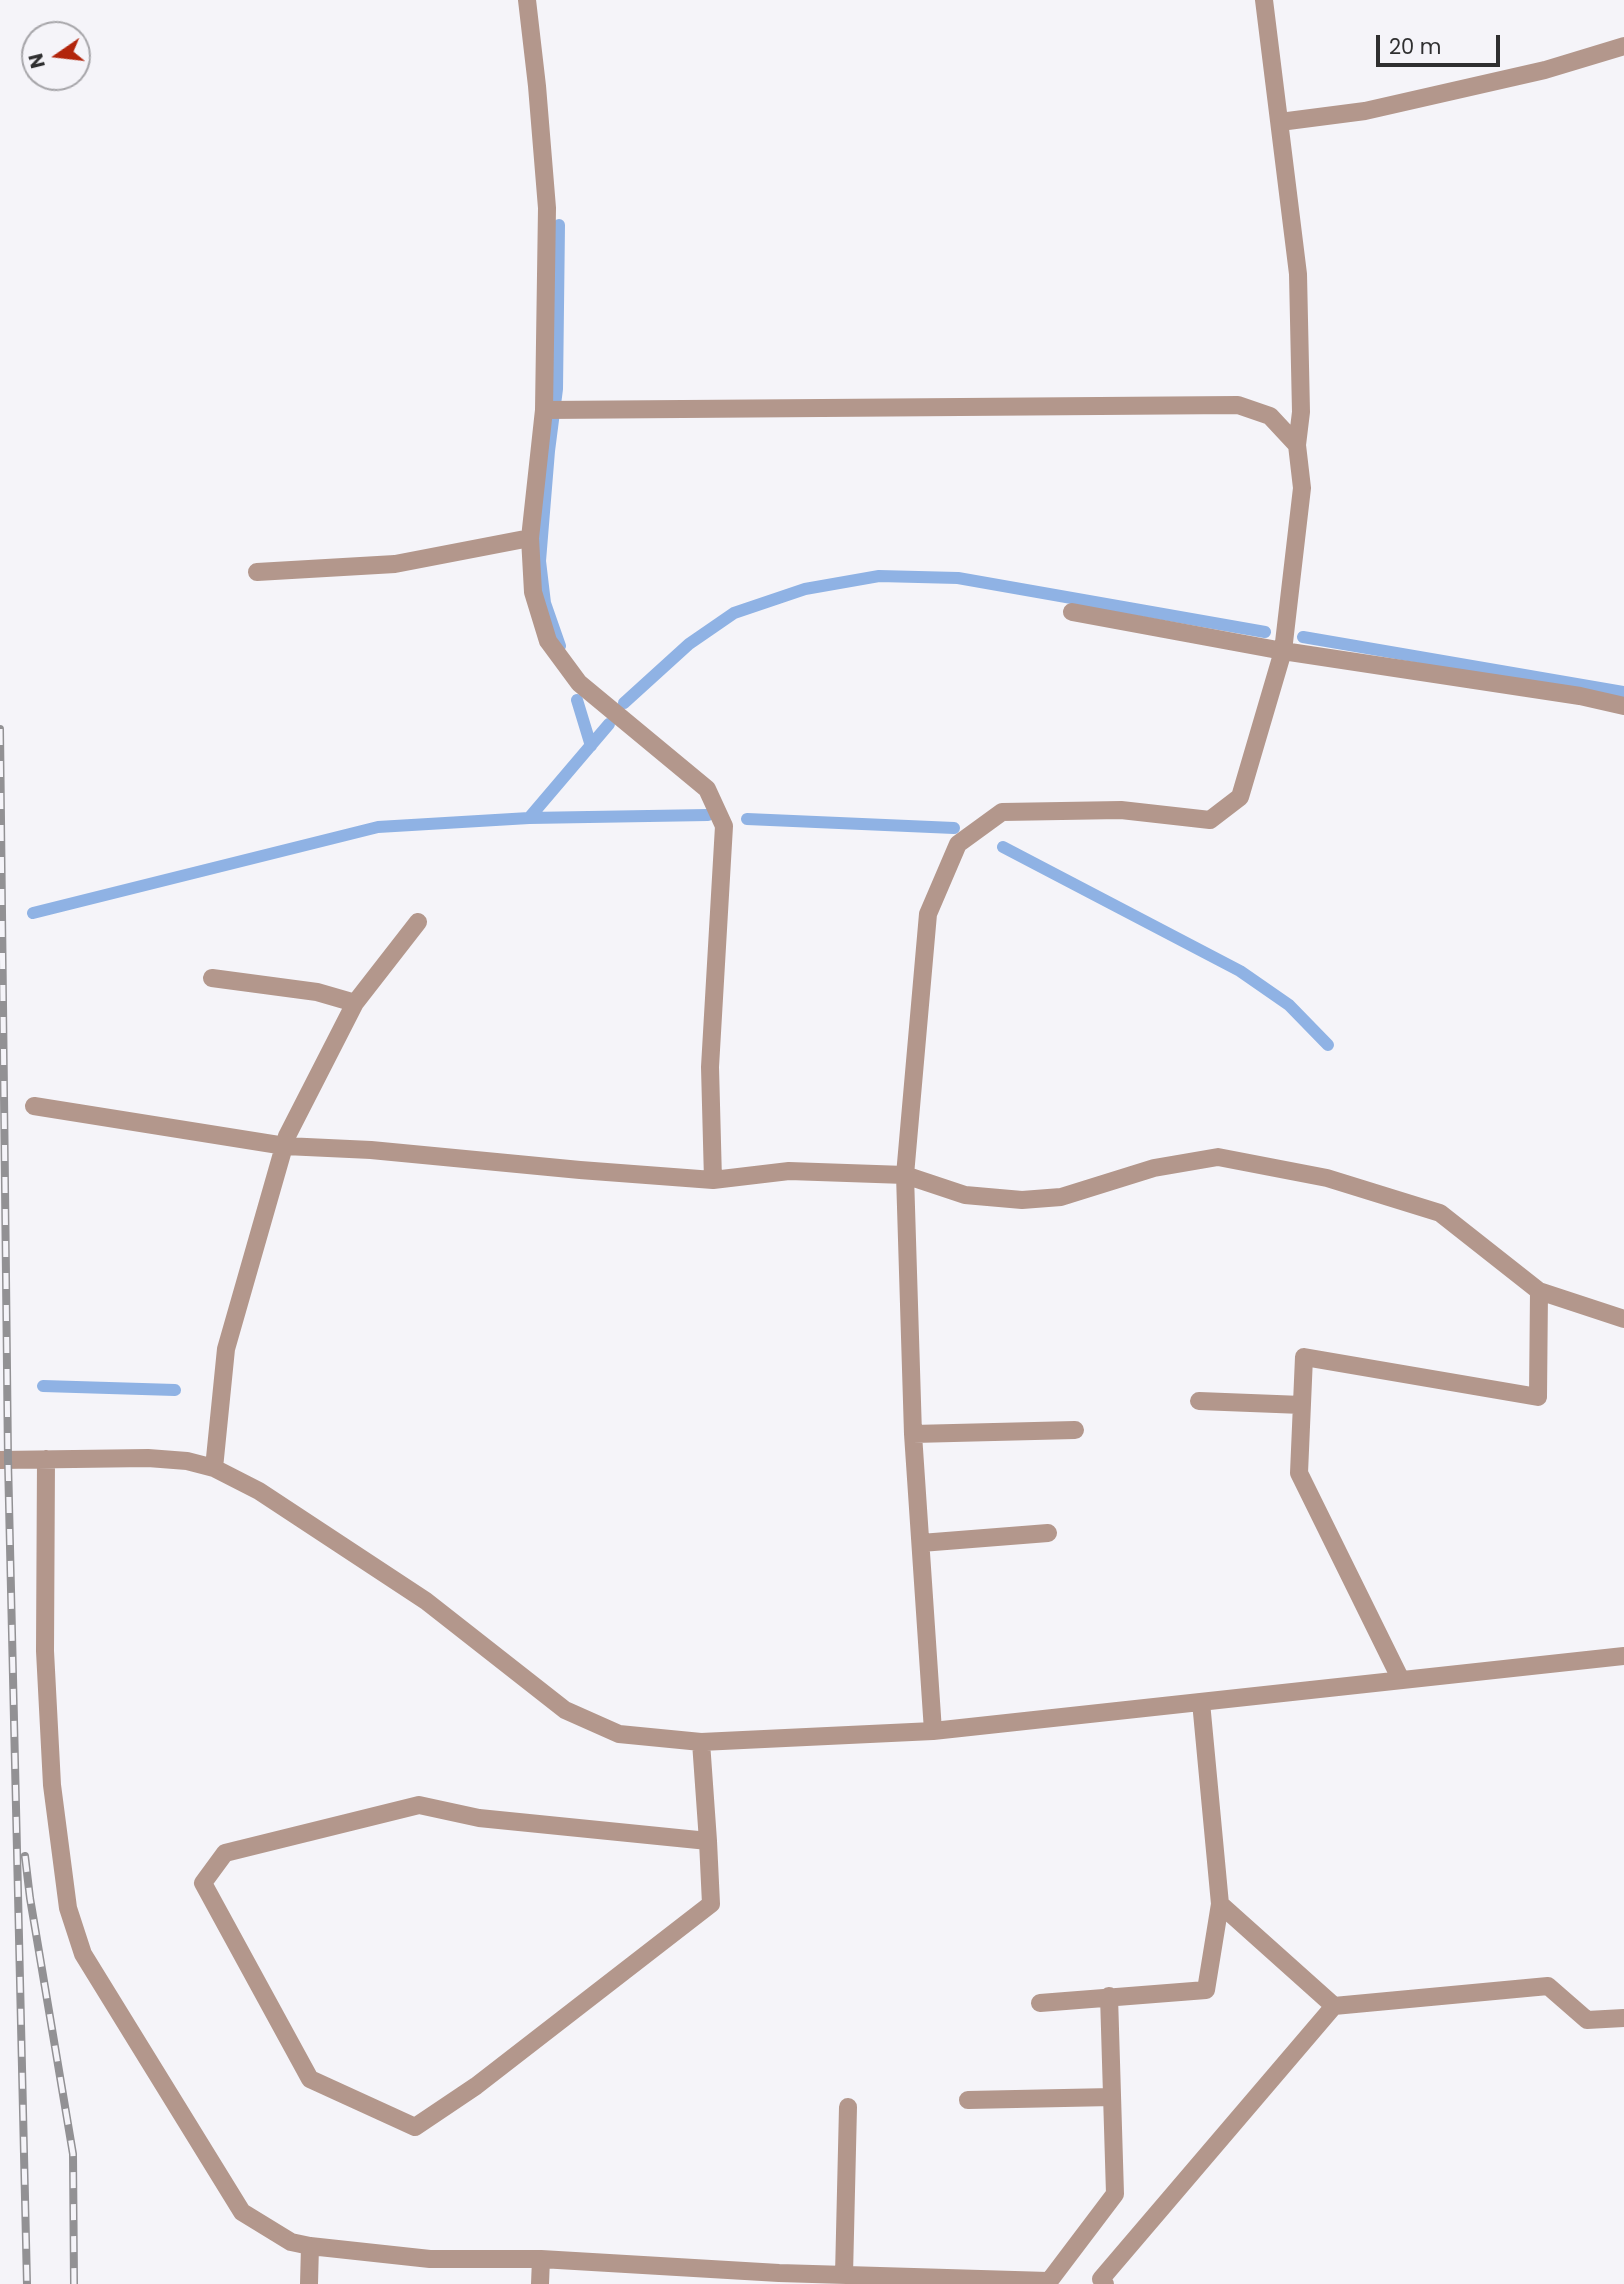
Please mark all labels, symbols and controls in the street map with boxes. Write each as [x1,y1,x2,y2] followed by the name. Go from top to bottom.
[21,21,91,91] north arrow
[1379,21,1503,65] scale bar
[1389,32,1442,61] text: 20 m
[22,51,52,71] text: N

